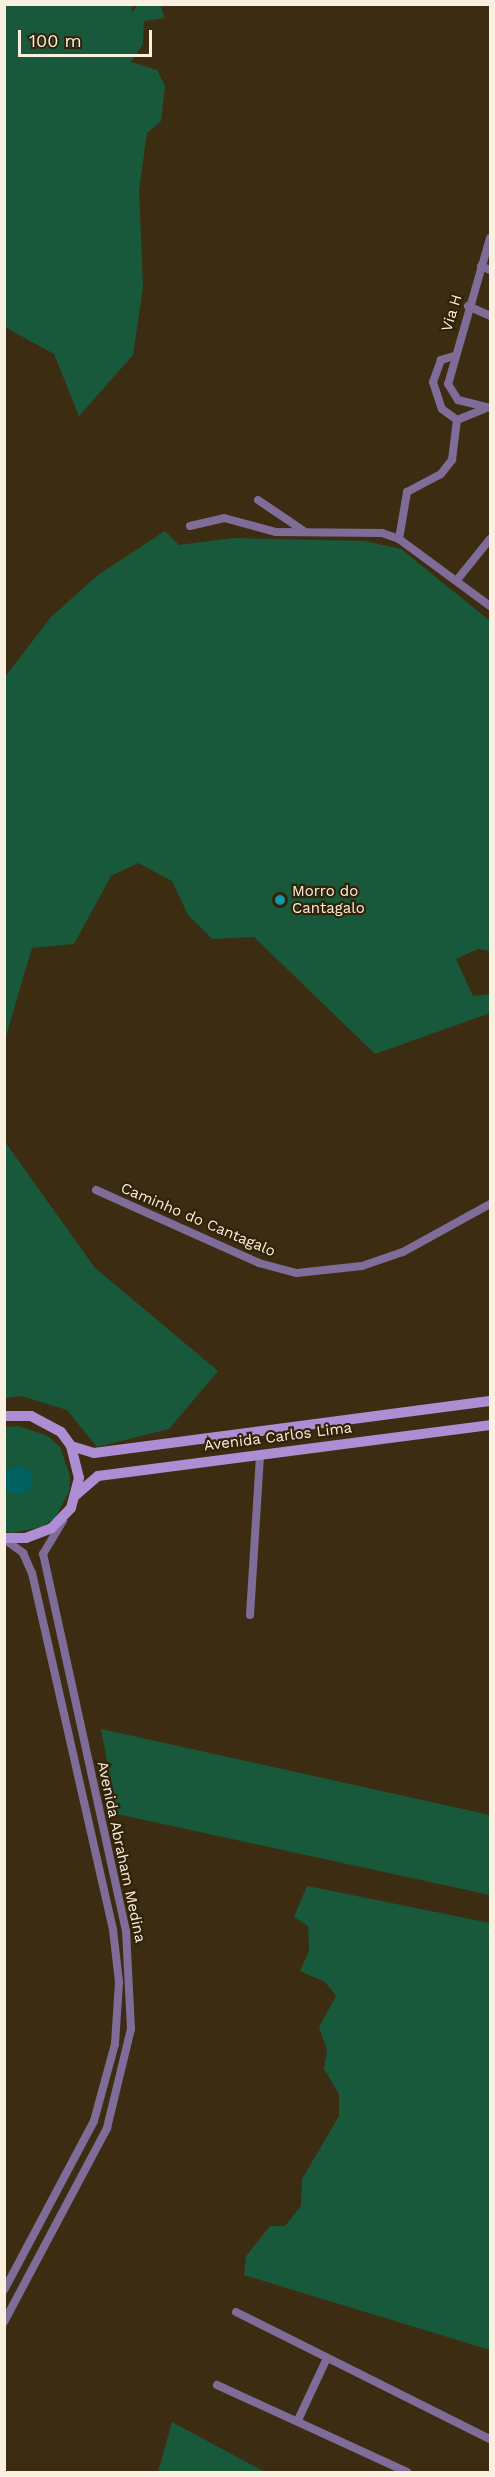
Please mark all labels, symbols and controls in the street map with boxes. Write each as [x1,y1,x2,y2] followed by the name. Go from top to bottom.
[21,18,154,56] scale bar
[29,30,82,51] text: 100 m
[438,292,466,334] street label: Via H
[292,882,365,917] place label: Morro do Cantagalo
[273,893,287,907] marker: Morro do Cantagalo
[118,1179,278,1261] street label: Caminho do Cantagalo
[203,1419,353,1455] street label: Avenida Carlos Lima
[93,1759,149,1945] street label: Avenida Abraham Medina

